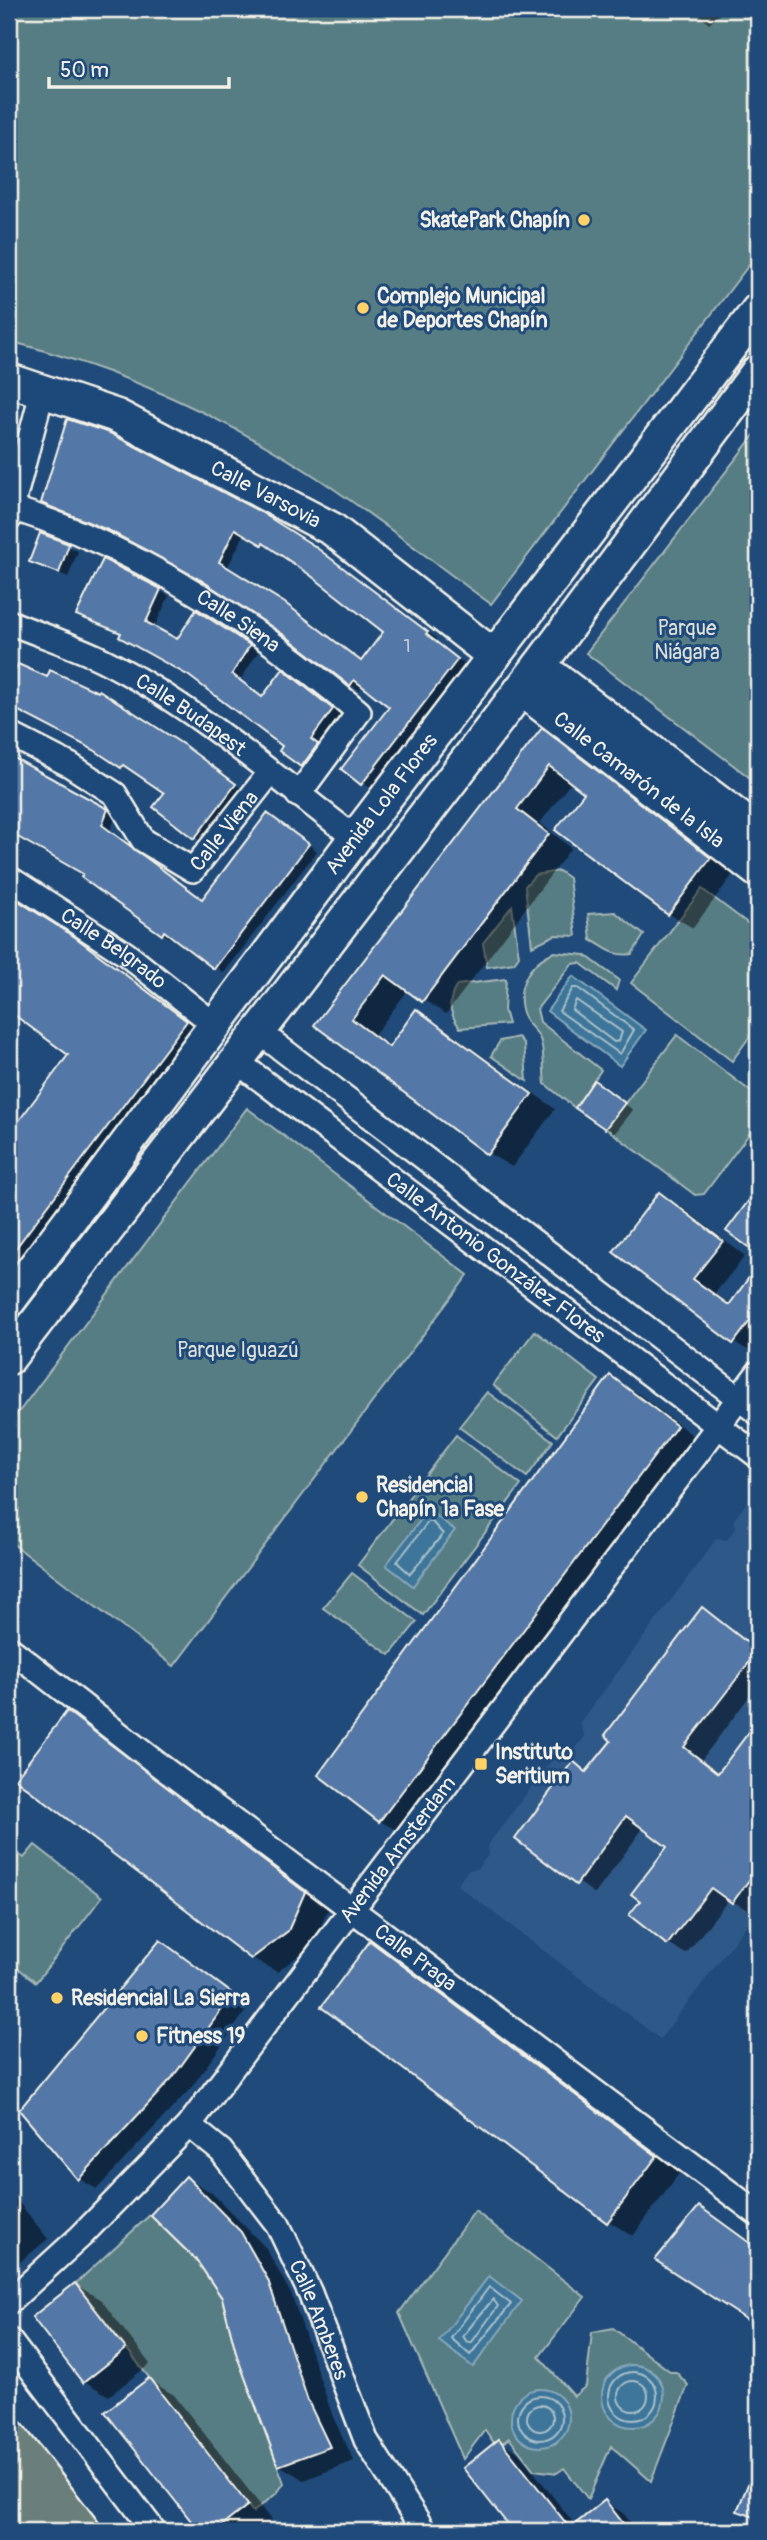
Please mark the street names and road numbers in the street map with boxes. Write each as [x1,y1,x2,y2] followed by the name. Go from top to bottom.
[206,454,326,534] street label: Calle Varsovia
[192,583,286,659] street label: Calle Siena
[131,667,252,762] street label: Calle Budapest
[548,705,730,854] street label: Calle Camarón de la Isla
[319,727,444,880] street label: Avenida Lola Flores
[184,785,264,877] street label: Calle Viena
[55,902,172,995] street label: Calle Belgrado
[381,1166,611,1350] street label: Calle Antonio González Flores
[333,1771,462,1928] street label: Avenida Amsterdam
[369,1918,462,1997] street label: Calle Praga
[283,2255,355,2384] street label: Calle Amberes

